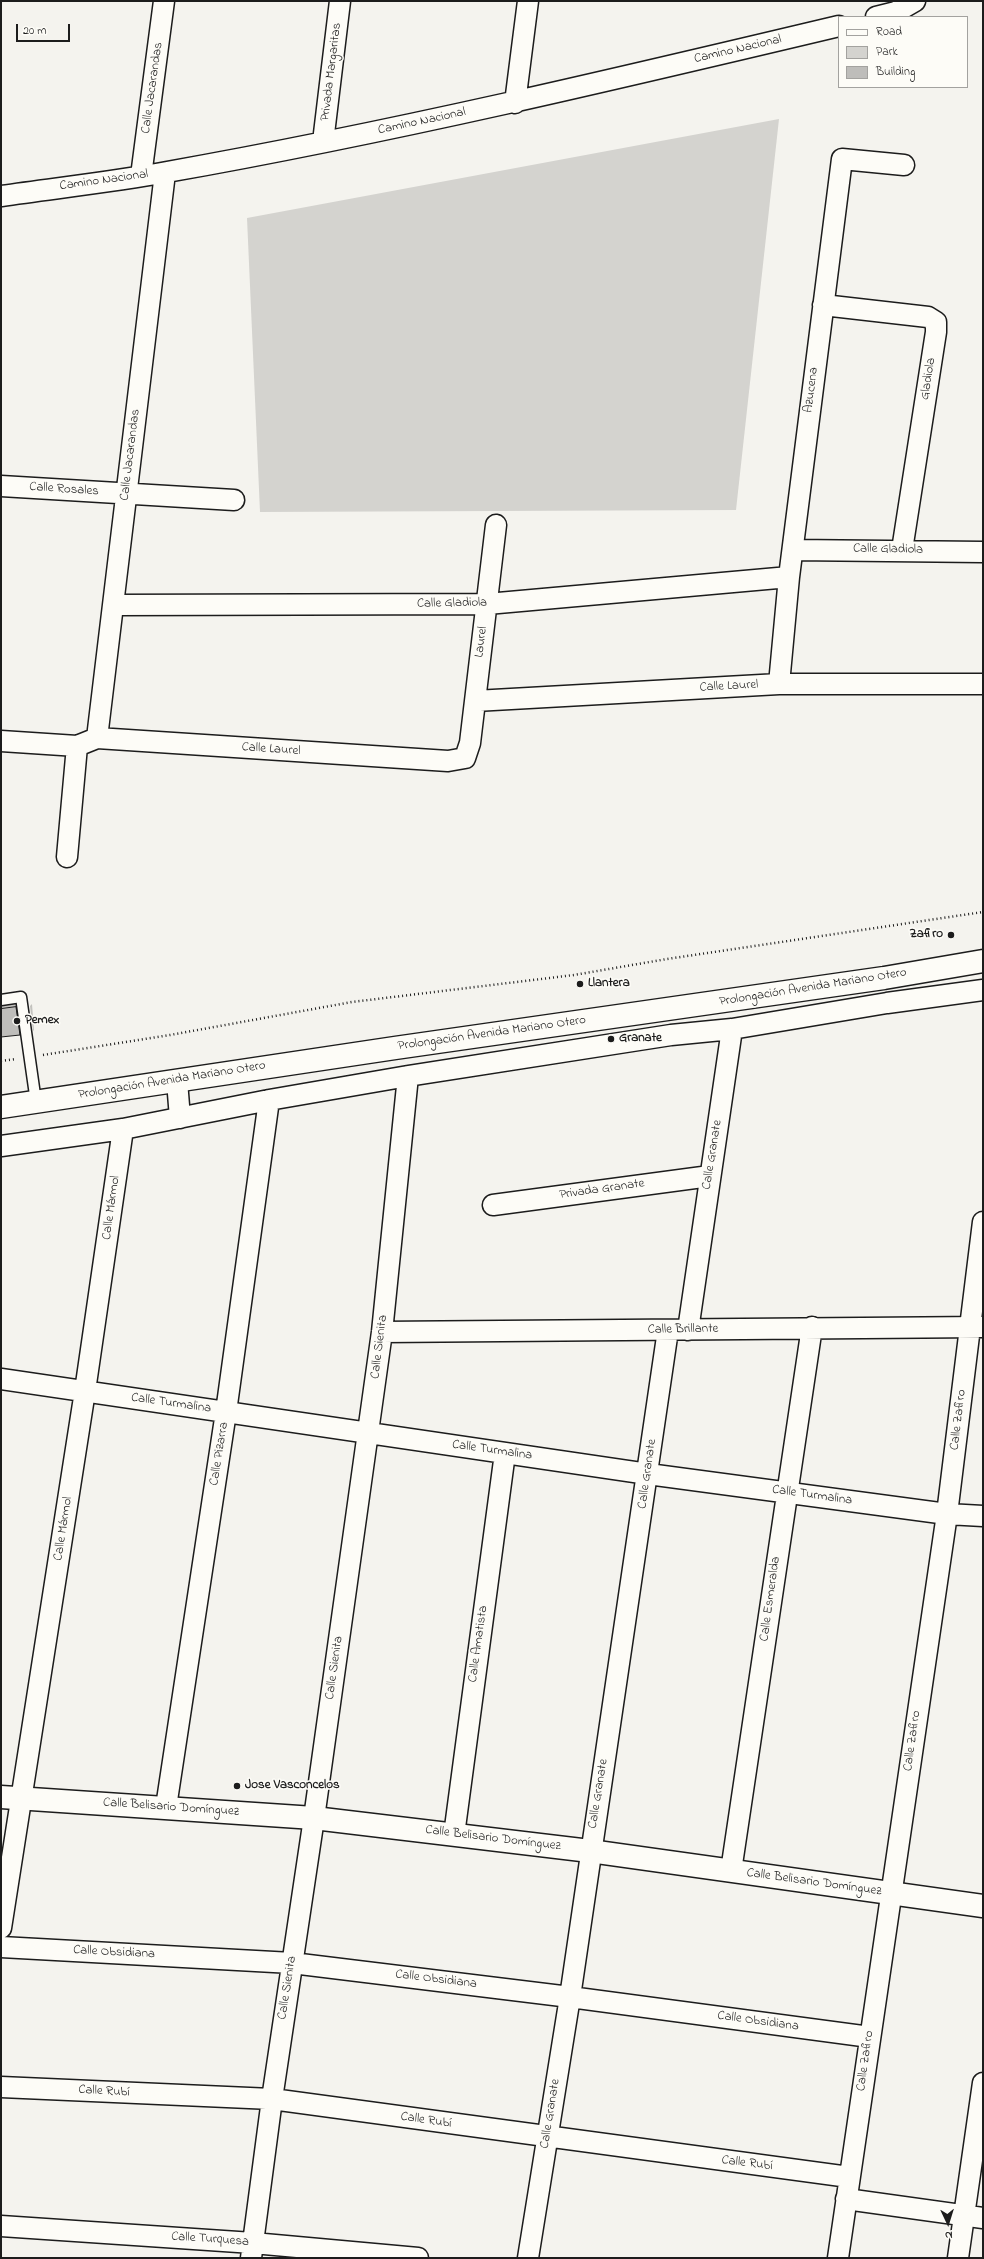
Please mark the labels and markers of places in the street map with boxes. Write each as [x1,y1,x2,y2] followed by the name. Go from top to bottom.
[909,927,943,943] place label: Zafiro
[946,930,956,940] marker: Zafiro
[588,976,630,992] place label: Llantera
[575,979,585,989] marker: Llantera
[25,1013,59,1029] place label: Pemex
[12,1016,22,1026] marker: Pemex
[619,1031,662,1047] place label: Granate
[606,1034,616,1044] marker: Granate
[245,1778,340,1794] place label: Jose Vasconcelos
[232,1781,242,1791] marker: Jose Vasconcelos

